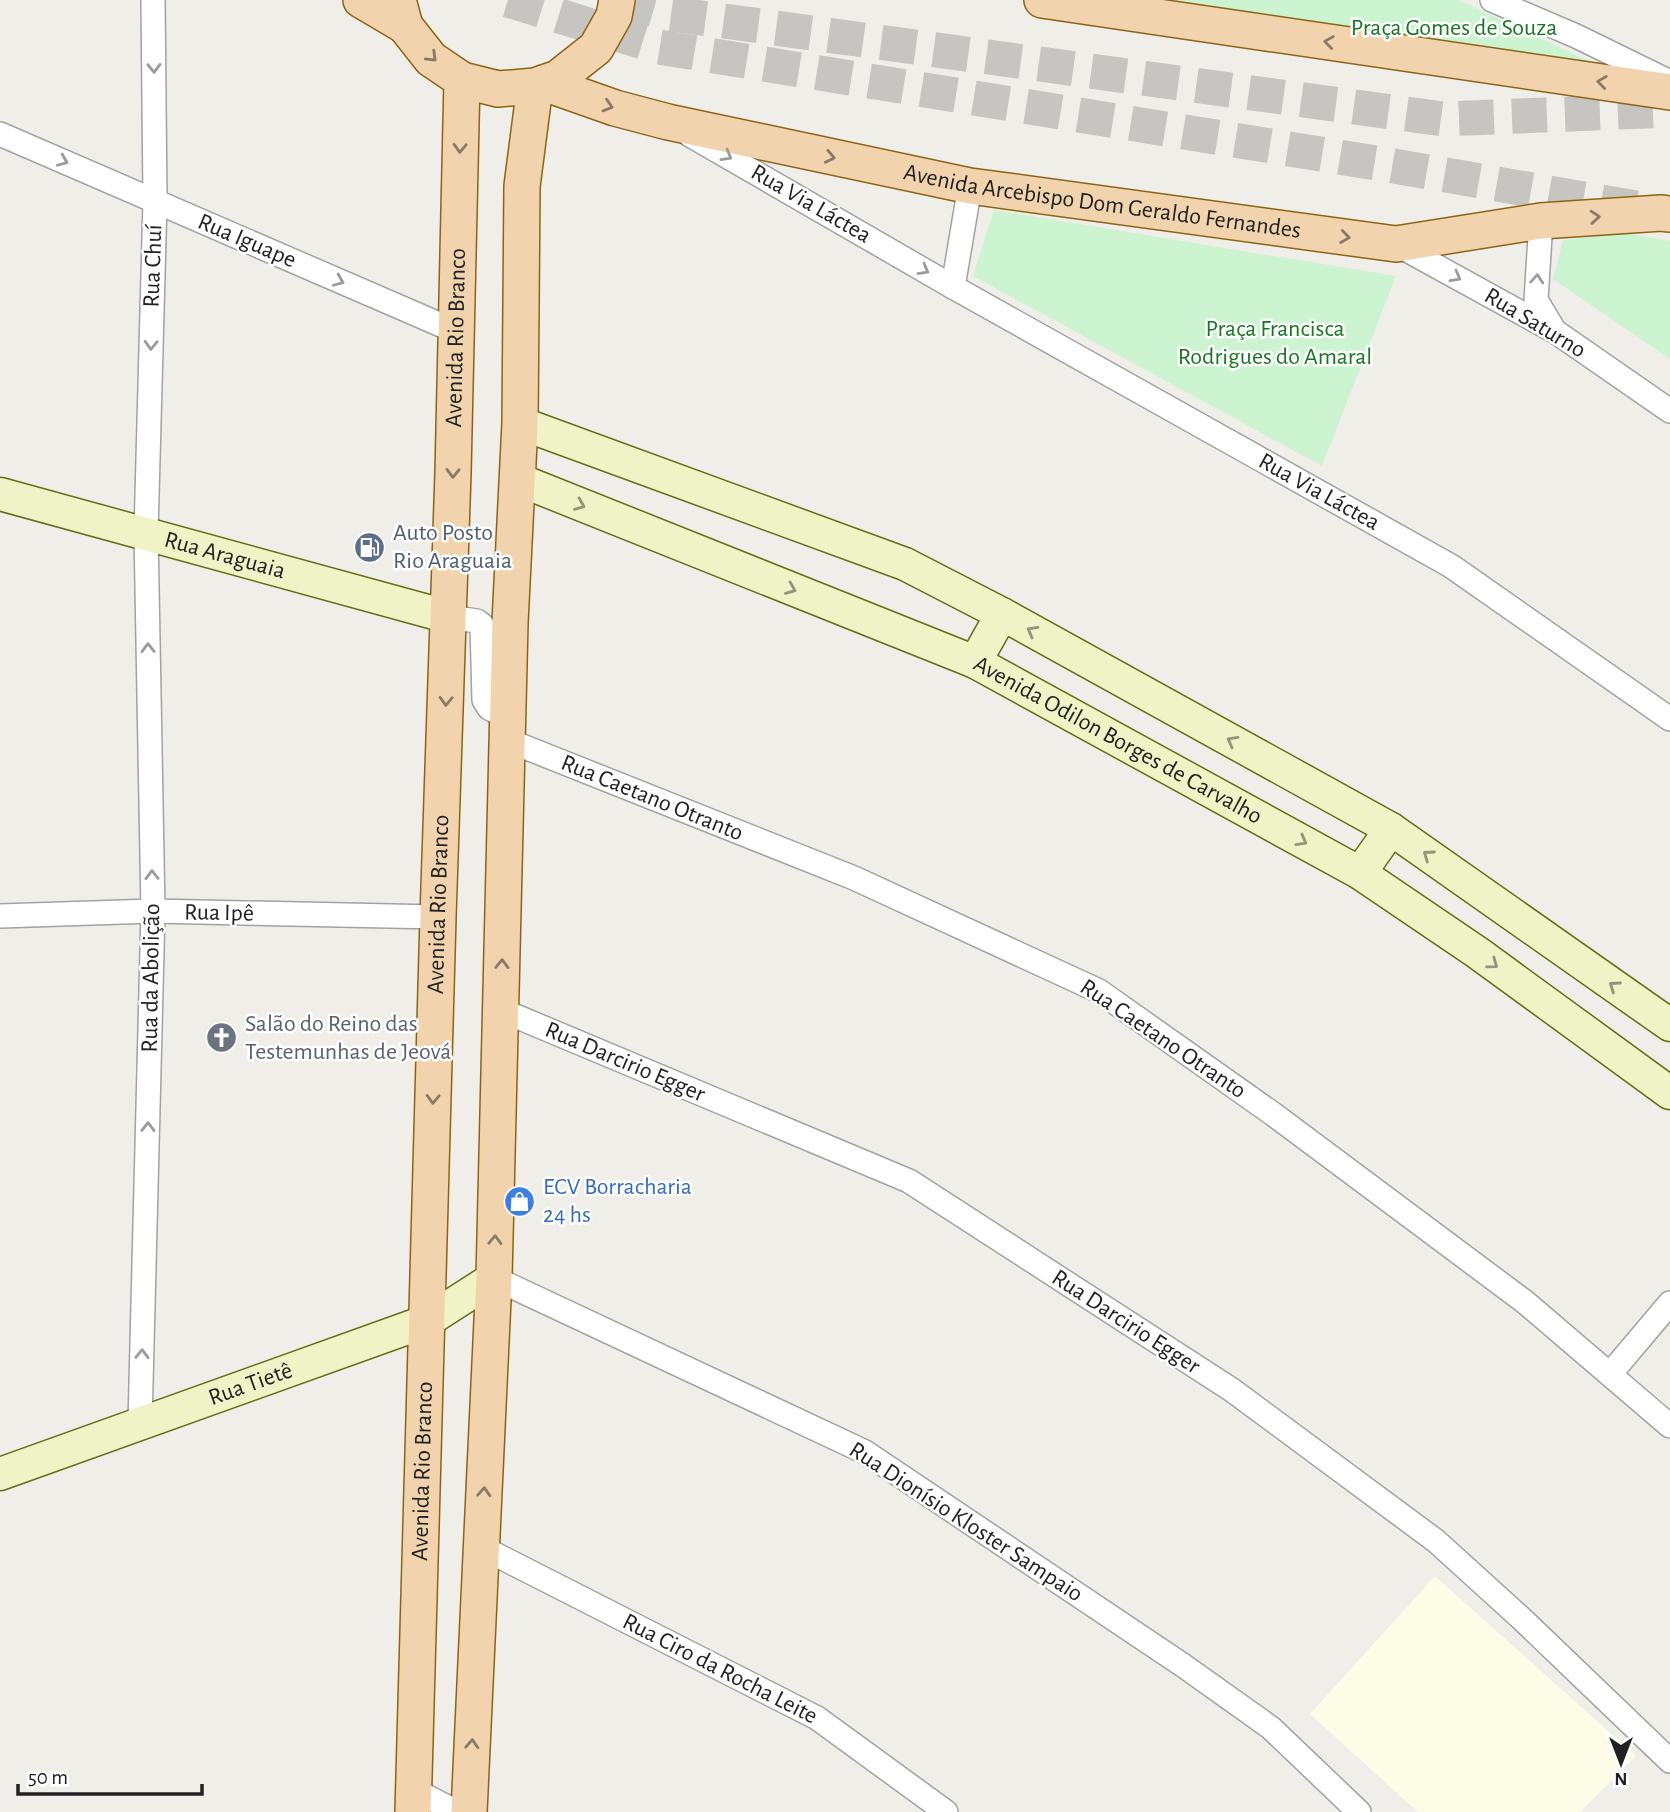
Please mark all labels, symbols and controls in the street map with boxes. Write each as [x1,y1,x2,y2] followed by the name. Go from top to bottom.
[1351,16,1557,40] park label: Praça Gomes de Souza
[1323,35,1335,50] one-way arrow
[424,49,437,62] one-way arrow
[146,63,162,74] one-way arrow
[1597,74,1608,89] one-way arrow
[602,98,614,113] one-way arrow
[452,143,468,154] one-way arrow
[720,148,732,161] one-way arrow
[824,148,836,163] one-way arrow
[55,153,68,167] one-way arrow
[747,160,875,248] street label: Rua Via Láctea
[902,160,1302,243] street label: Avenida Arcebispo Dom Geraldo Fernandes
[194,210,300,272] street label: Rua Iguape
[1590,210,1601,225] one-way arrow
[140,224,166,308] street label: Rua Chuí
[1339,229,1351,244] one-way arrow
[442,248,470,428] street label: Avenida Rio Branco
[917,262,930,275] one-way arrow
[1448,269,1461,282] one-way arrow
[331,273,344,287] one-way arrow
[1529,274,1544,285] one-way arrow
[1480,283,1590,363] street label: Rua Saturno
[1178,317,1372,369] park label: Praça Francisca Rodrigues do Amaral
[143,340,159,350] one-way arrow
[1254,449,1384,535] street label: Rua Via Láctea
[445,468,461,479] one-way arrow
[573,496,585,510] one-way arrow
[393,521,512,573] place label: Auto Posto Rio Araguaia
[162,528,288,584] street label: Rua Araguaia
[353,530,387,564] fuel station icon: Auto Posto Rio Araguaia
[785,580,797,594] one-way arrow
[1027,626,1040,639] one-way arrow
[140,642,156,652] one-way arrow
[970,652,1266,829] street label: Avenida Odilon Borges de Carvalho
[438,695,453,706] one-way arrow
[1226,736,1239,749] one-way arrow
[558,751,746,845] street label: Rua Caetano Otranto
[424,814,453,994] street label: Avenida Rio Branco
[1295,833,1307,846] one-way arrow
[1423,851,1436,863] one-way arrow
[145,869,160,880] one-way arrow
[184,900,254,926] street label: Rua Ipê
[138,903,164,1053] street label: Rua da Abolição
[1485,956,1498,968] one-way arrow
[495,958,510,969] one-way arrow
[1076,975,1250,1103] street label: Rua Caetano Otranto
[1609,982,1622,994] one-way arrow
[245,1012,451,1064] place label: Salão do Reino das Testemunhas de Jeová
[541,1017,709,1107] street label: Rua Darcirio Egger
[205,1021,239,1055] church icon: Salão do Reino das Testemunhas de Jeová
[425,1094,440,1105] one-way arrow
[140,1121,155,1132] one-way arrow
[543,1175,692,1227] place label: ECV Borracharia 24 hs
[503,1184,537,1218] shop icon: ECV Borracharia 24 hs
[487,1235,502,1246] one-way arrow
[1048,1265,1205,1379] street label: Rua Darcirio Egger
[134,1349,150,1359] one-way arrow
[205,1358,296,1410] street label: Rua Tietê
[408,1381,437,1561] street label: Avenida Rio Branco
[845,1438,1087,1606] street label: Rua Dionísio Kloster Sampaio
[476,1486,491,1497] one-way arrow
[619,1609,821,1729] street label: Rua Ciro da Rocha Leite
[1586,1728,1656,1798] north arrow
[465,1738,480,1749] one-way arrow
[18,1752,201,1796] scale bar
[28,1767,68,1788] text: 50 m
[1614,1769,1628,1788] text: N

